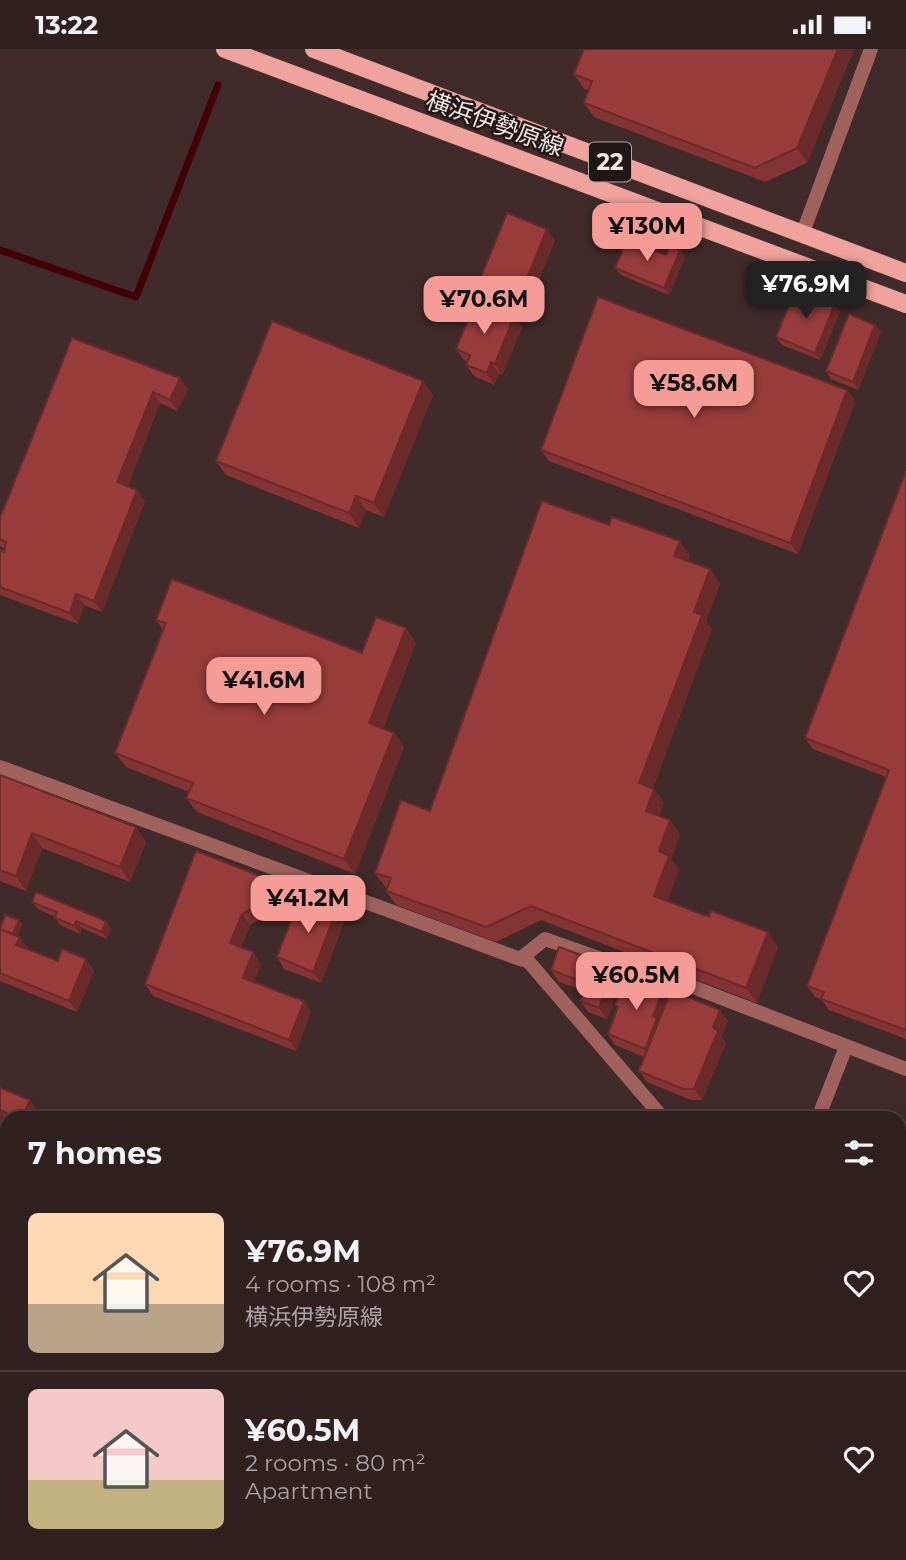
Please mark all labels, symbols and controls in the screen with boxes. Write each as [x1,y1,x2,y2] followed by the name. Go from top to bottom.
[35,9,98,41] text: 13:22
[423,85,568,162] street label: 横浜伊勢原線
[589,143,631,181] road number: 22
[598,203,696,263] pin: ¥130M
[608,212,686,240] text: ¥130M
[749,261,863,321] pin: ¥76.9M
[762,270,850,298] text: ¥76.9M
[427,277,541,336] pin: ¥70.6M
[440,285,528,313] text: ¥70.6M
[637,361,751,420] pin: ¥58.6M
[650,369,738,397] text: ¥58.6M
[207,657,321,717] pin: ¥41.6M
[222,666,306,694] text: ¥41.6M
[251,875,365,935] pin: ¥41.2M
[267,884,349,912] text: ¥41.2M
[579,953,693,1012] pin: ¥60.5M
[592,961,680,989] text: ¥60.5M
[840,1134,878,1172] icon: filters
[28,1135,162,1172] text: 7 homes
[245,1233,361,1270] text: ¥76.9M
[84,1241,168,1325] icon: home
[840,1264,878,1302] icon: heart
[245,1270,436,1298] text: 4 rooms · 108 m²
[245,1303,383,1331] text: 横浜伊勢原線
[245,1412,360,1449] text: ¥60.5M
[84,1417,168,1501] icon: home
[840,1440,878,1478] icon: heart
[245,1449,426,1477] text: 2 rooms · 80 m²
[245,1477,373,1505] text: Apartment

